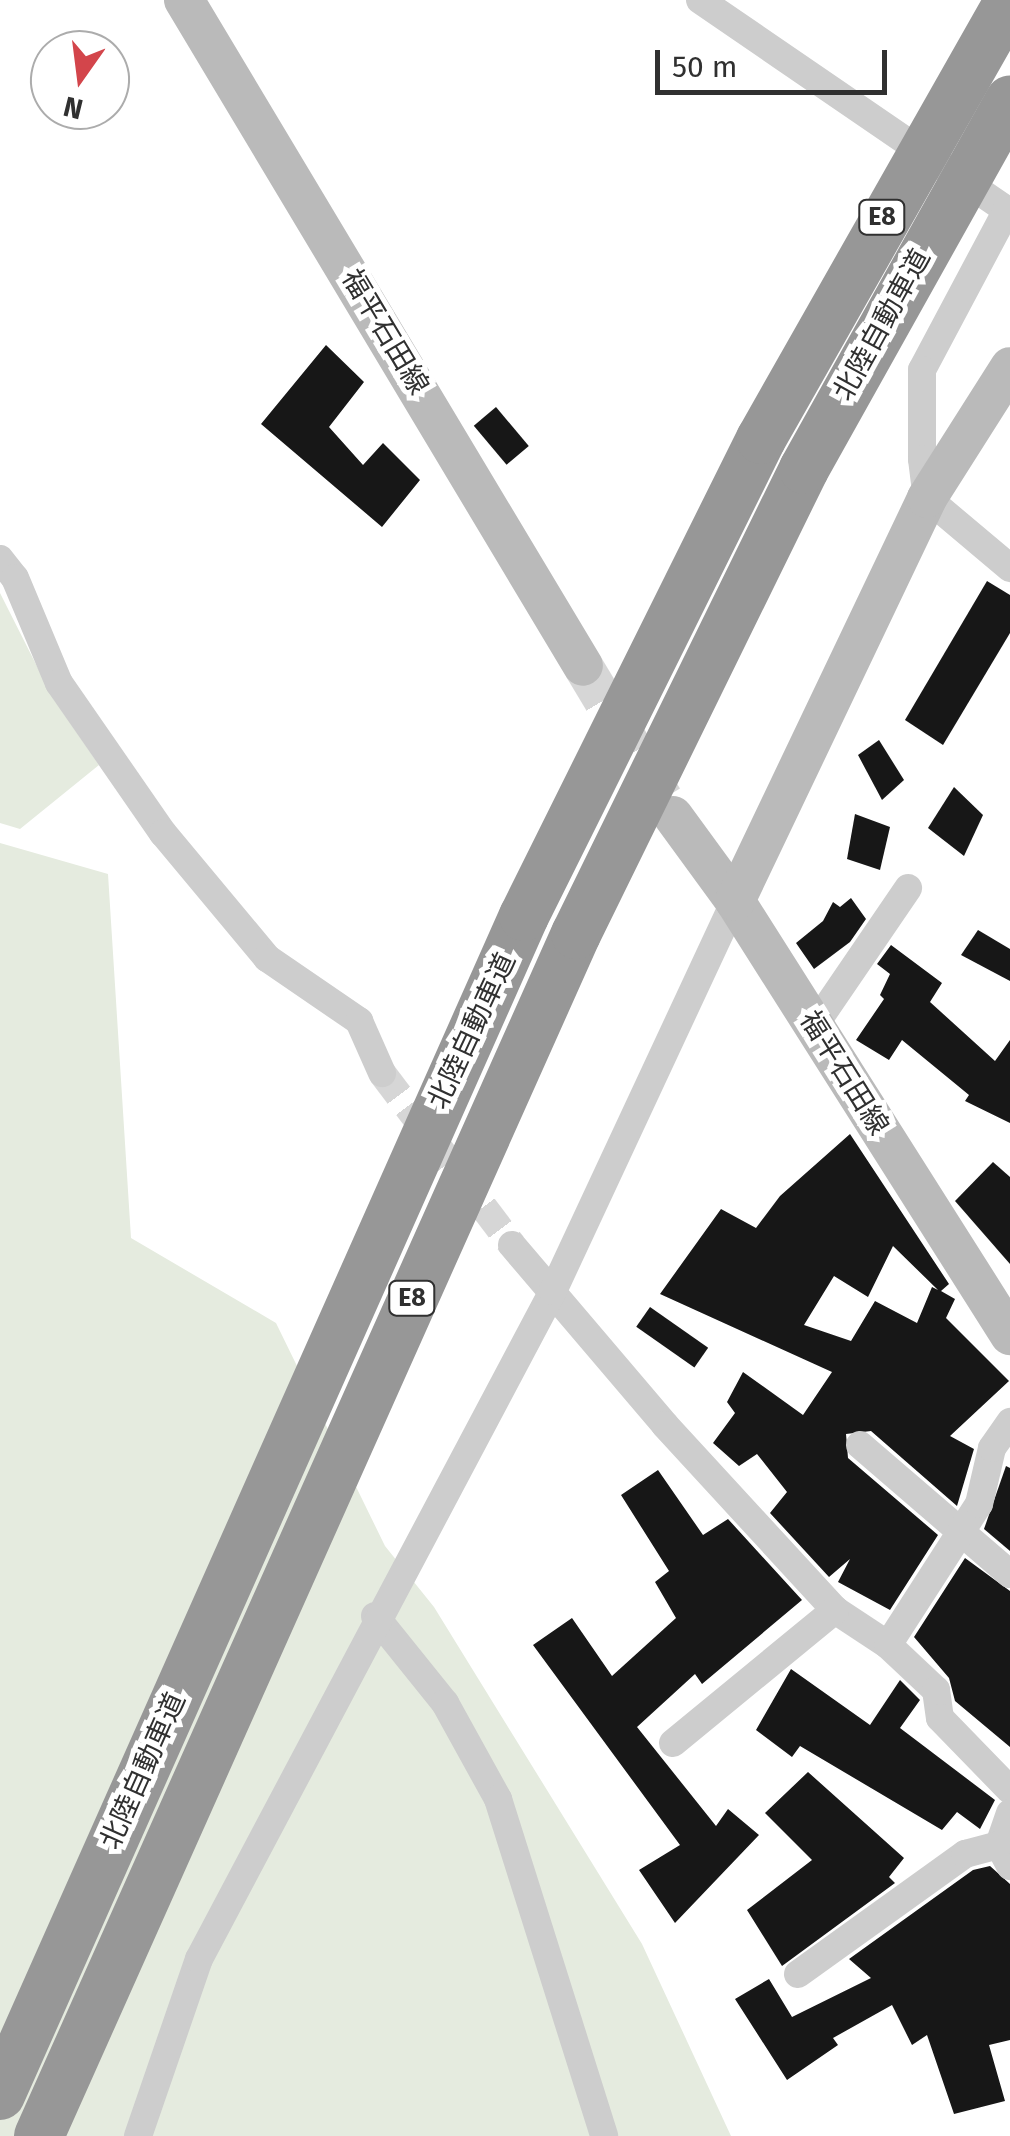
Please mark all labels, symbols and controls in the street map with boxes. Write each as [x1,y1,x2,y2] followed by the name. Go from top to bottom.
[30,30,130,130] north arrow
[660,30,892,92] scale bar
[672,49,737,85] text: 50 m
[60,89,86,126] text: N
[857,197,907,237] road number: E8
[827,243,937,407] street label: 北陸自動車道
[335,263,435,401] street label: 福平石田線
[421,948,523,1114] street label: 北陸自動車道
[793,1005,895,1141] street label: 福平石田線
[387,1278,437,1318] road number: E8
[93,1687,193,1855] street label: 北陸自動車道

